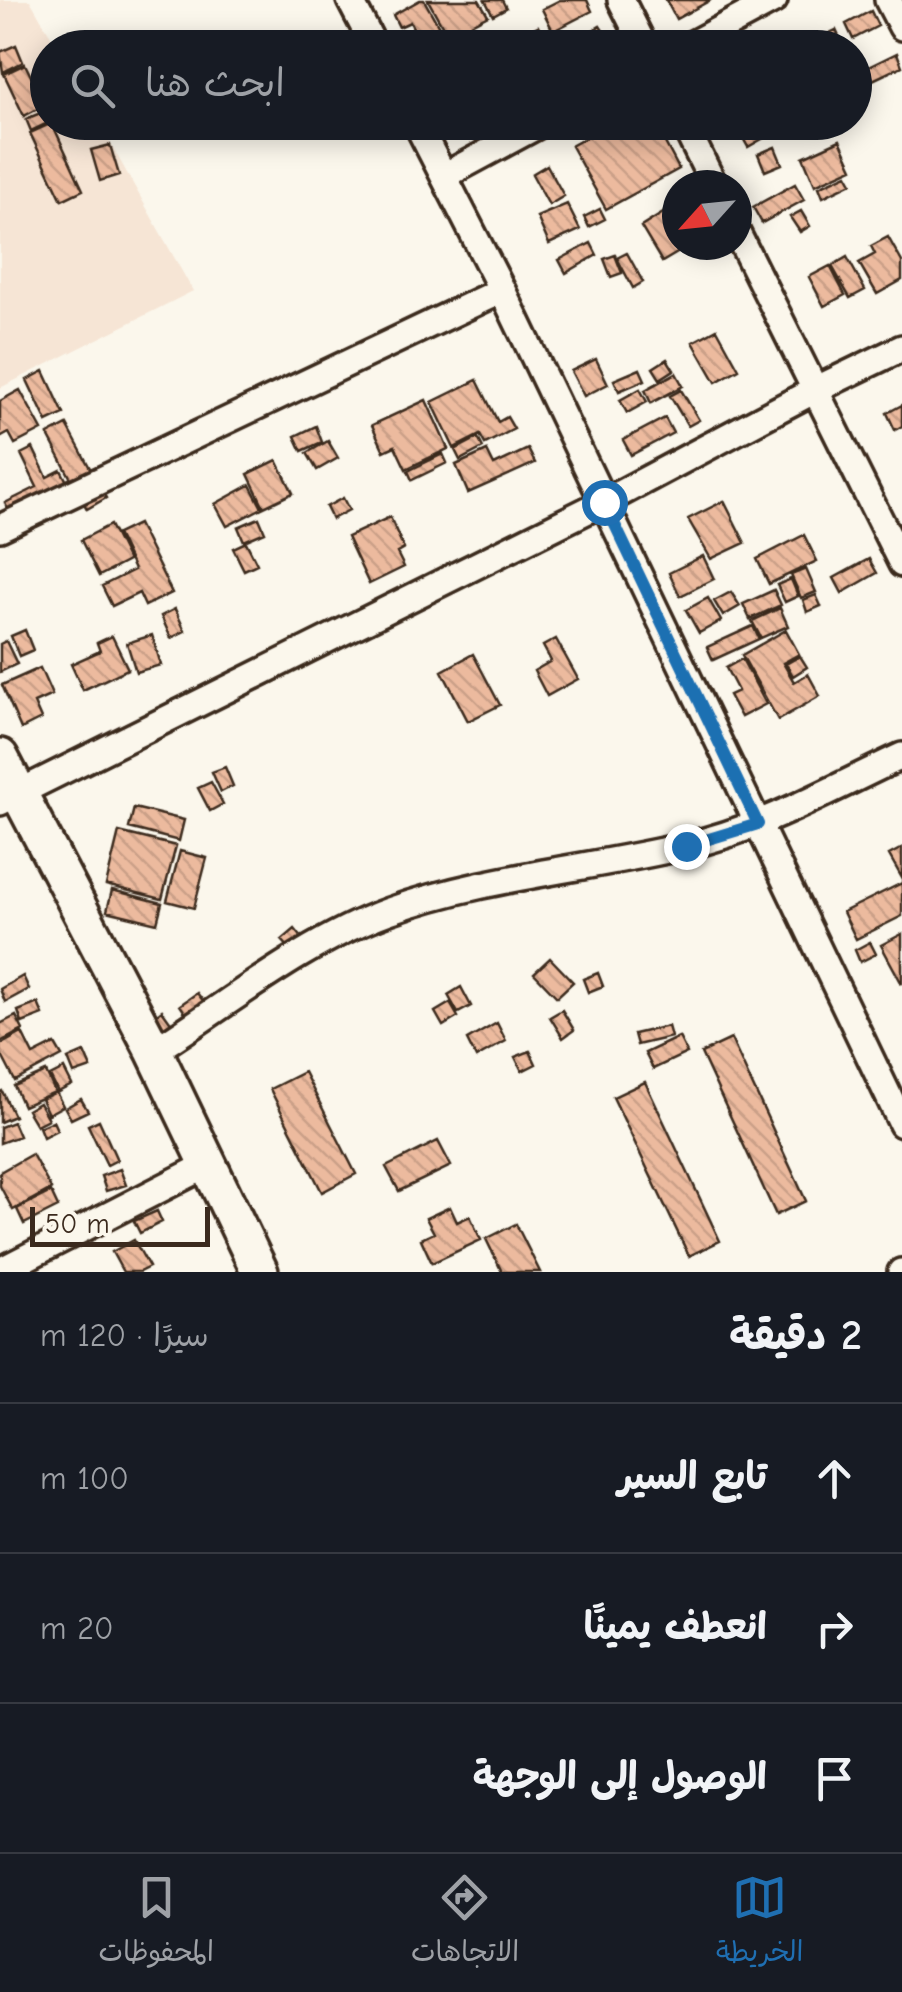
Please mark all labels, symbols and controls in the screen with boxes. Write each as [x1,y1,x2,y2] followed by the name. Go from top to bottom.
[30,30,872,140] search box
[65,58,120,113] icon: search
[145,62,285,106] text: ابحث هنا
[662,170,752,260] north arrow
[582,480,628,526] route start
[664,824,710,870] route end
[30,1202,210,1246] scale bar
[45,1208,110,1240] text: 50 m
[729,1311,862,1360] text: 2 دقيقة
[40,1317,209,1354] text: سيرًا · 120 m
[807,1451,862,1506] icon: ahead
[618,1455,767,1499] text: تابع السير
[40,1460,129,1497] text: 100 m
[807,1601,862,1656] icon: right
[584,1605,767,1649] text: انعطف يمينًا
[40,1610,113,1647] text: 20 m
[807,1751,862,1806] icon: arrive
[473,1755,767,1799] text: الوصول إلى الوجهة
[99,1870,214,1976] tab: المحفوظات
[411,1870,519,1976] tab: الاتجاهات
[716,1870,803,1976] tab: الخريطة

